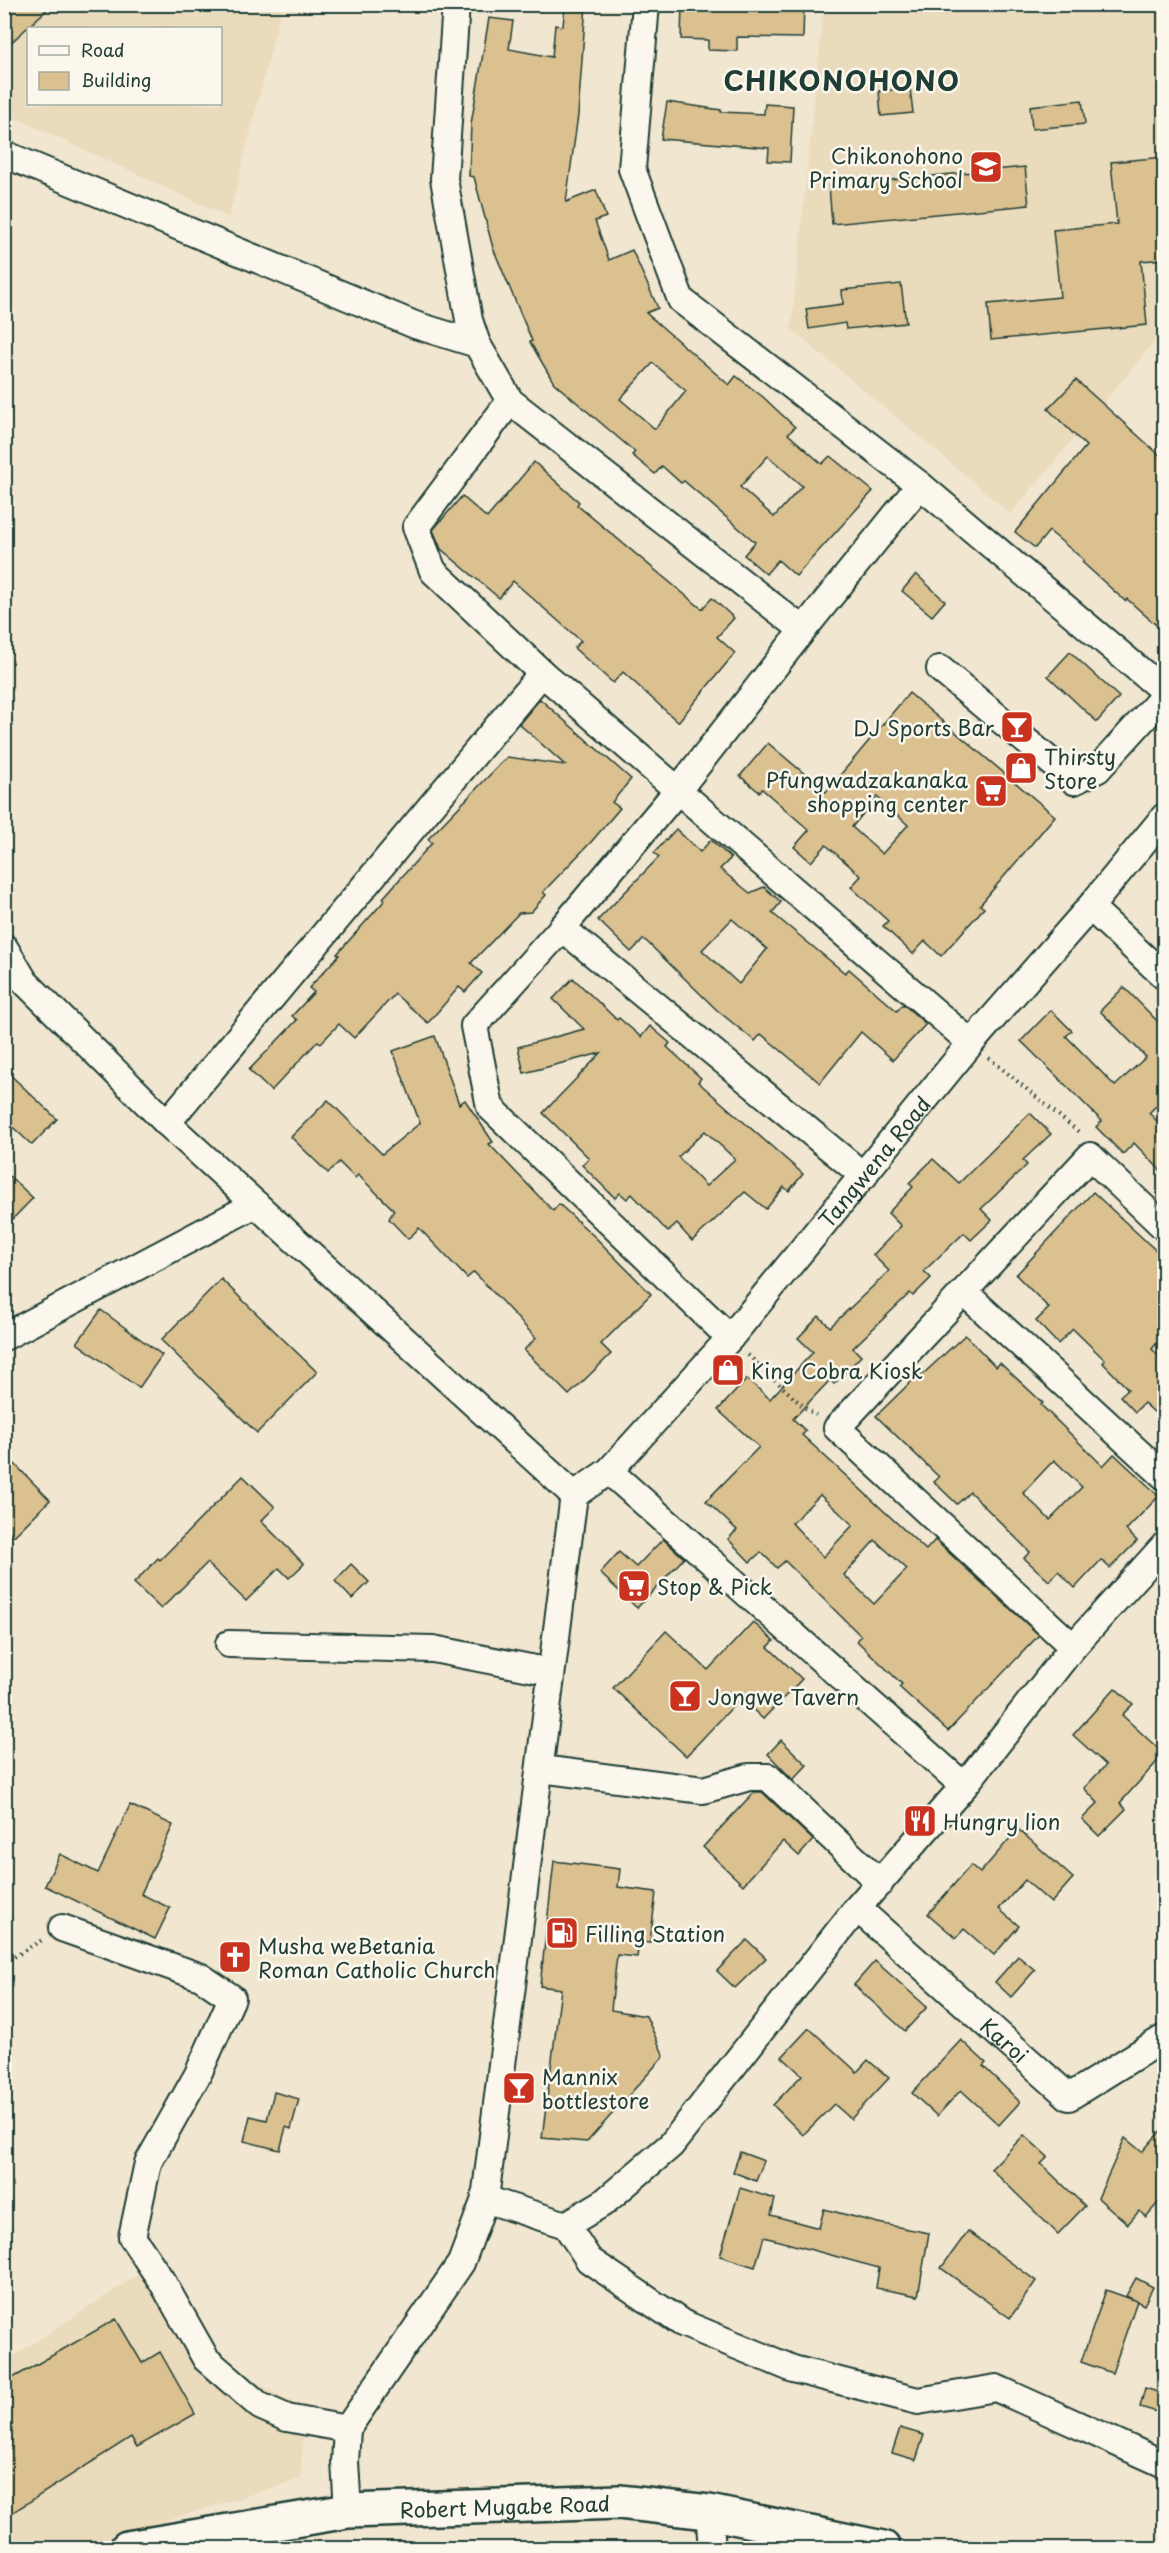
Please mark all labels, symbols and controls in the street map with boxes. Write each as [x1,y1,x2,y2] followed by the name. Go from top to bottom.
[27,27,222,105] legend
[81,36,125,63] text: Road
[724,59,960,100] district label: CHIKONOHONO
[81,66,151,93] text: Building
[808,139,963,195] place label: Chikonohono Primary School
[968,149,1004,185] school or university icon: Chikonohono Primary School
[999,709,1035,745] bar icon: DJ Sports Bar
[853,711,995,743] place label: DJ Sports Bar
[1044,740,1116,796] place label: Thirsty Store
[1003,750,1039,786] shop icon: Thirsty Store
[766,763,969,819] place label: Pfungwadzakanaka shopping center
[973,773,1009,809] supermarket icon: Pfungwadzakanaka shopping center
[810,1089,938,1235] street label: Tangwena Road
[710,1352,746,1388] shop icon: King Cobra Kiosk
[751,1354,923,1386] place label: King Cobra Kiosk
[616,1568,652,1604] supermarket icon: Stop & Pick
[657,1570,773,1602] place label: Stop & Pick
[667,1678,703,1714] bar icon: Jongwe Tavern
[708,1680,859,1712] place label: Jongwe Tavern
[902,1803,938,1839] restaurant icon: Hungry lion
[943,1805,1060,1837] place label: Hungry lion
[544,1915,580,1951] fuel station icon: Filling Station
[585,1917,725,1949] place label: Filling Station
[258,1929,496,1985] place label: Musha weBetania Roman Catholic Church
[217,1939,253,1975] church icon: Musha weBetania Roman Catholic Church
[974,2009,1036,2070] street label: Karoi
[542,2060,649,2116] place label: Mannix bottlestore
[501,2070,537,2106] bar icon: Mannix bottlestore
[399,2486,610,2525] street label: Robert Mugabe Road

